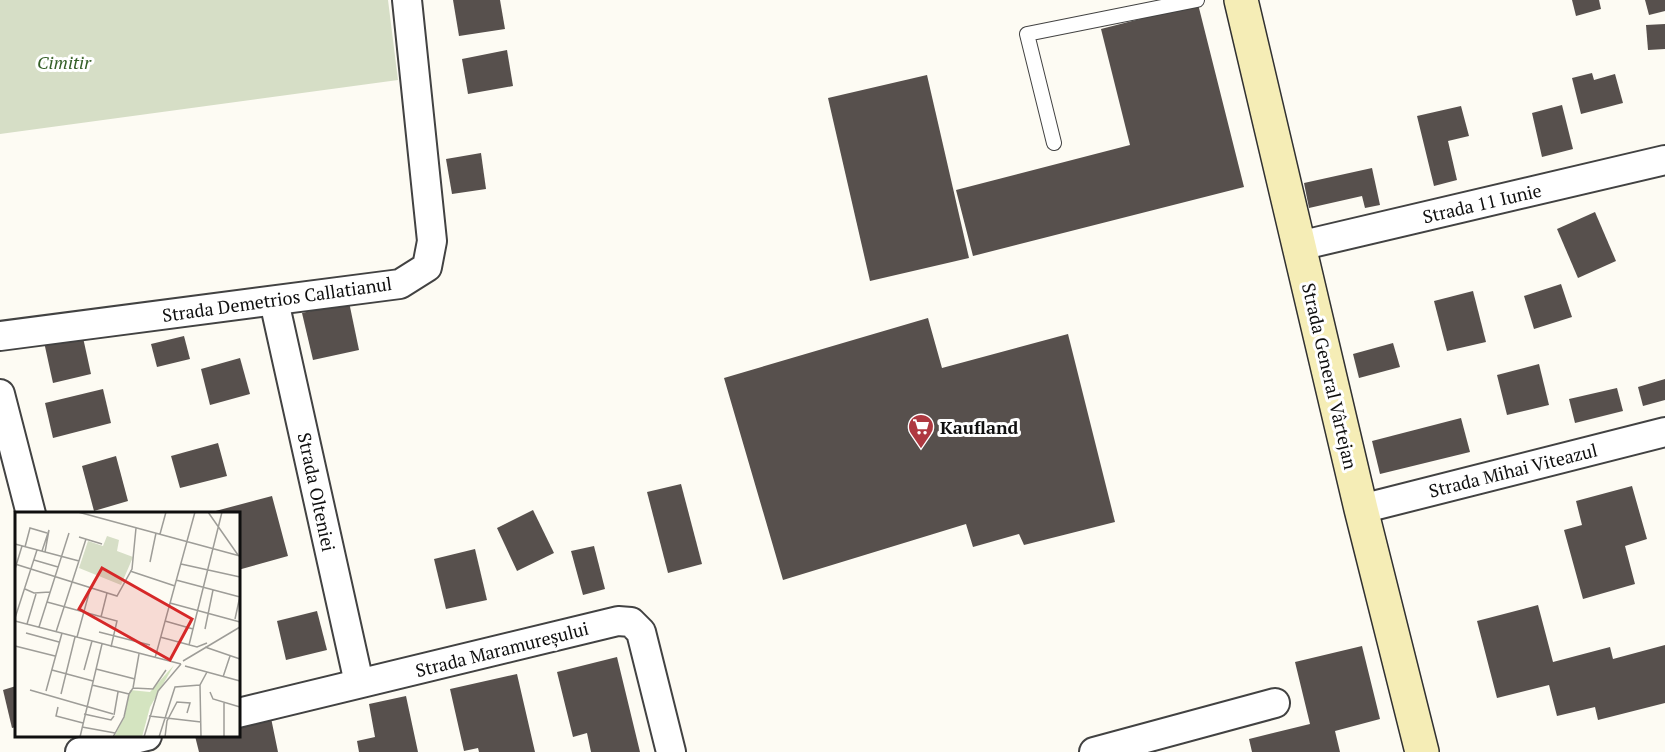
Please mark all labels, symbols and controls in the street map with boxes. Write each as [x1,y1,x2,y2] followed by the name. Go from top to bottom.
[37,50,92,74] park label: Cimitir
[1420,178,1544,228] street label: Strada 11 Iunie
[161,271,393,327] street label: Strada Demetrios Callatianul
[1297,280,1363,472] street label: Strada General Vârtejan
[906,412,936,450] supermarket icon: Kaufland
[940,415,1019,439] place label: Kaufland
[293,430,341,554] street label: Strada Olteniei
[1426,437,1600,503] street label: Strada Mihai Viteazul
[15,512,240,737] inset map
[413,616,591,682] street label: Strada Maramureșului

